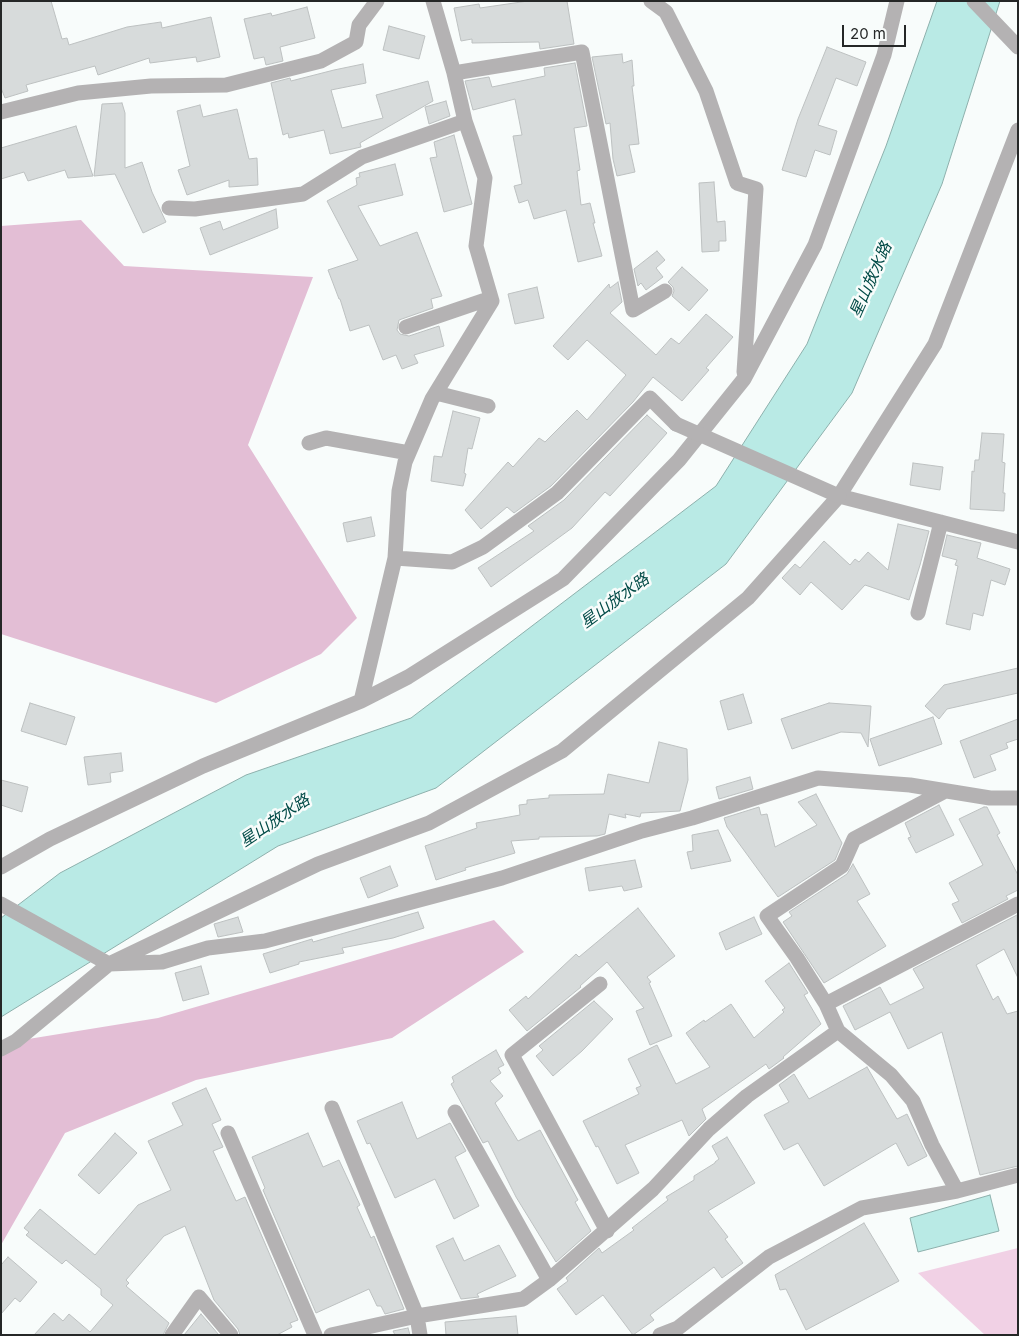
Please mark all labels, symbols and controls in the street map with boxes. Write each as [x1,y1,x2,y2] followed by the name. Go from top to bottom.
[844,15,908,47] scale bar
[850,24,886,43] text: 20 m
[846,240,896,320] water label: 星山放水路
[577,570,653,632] water label: 星山放水路
[236,791,314,851] water label: 星山放水路

